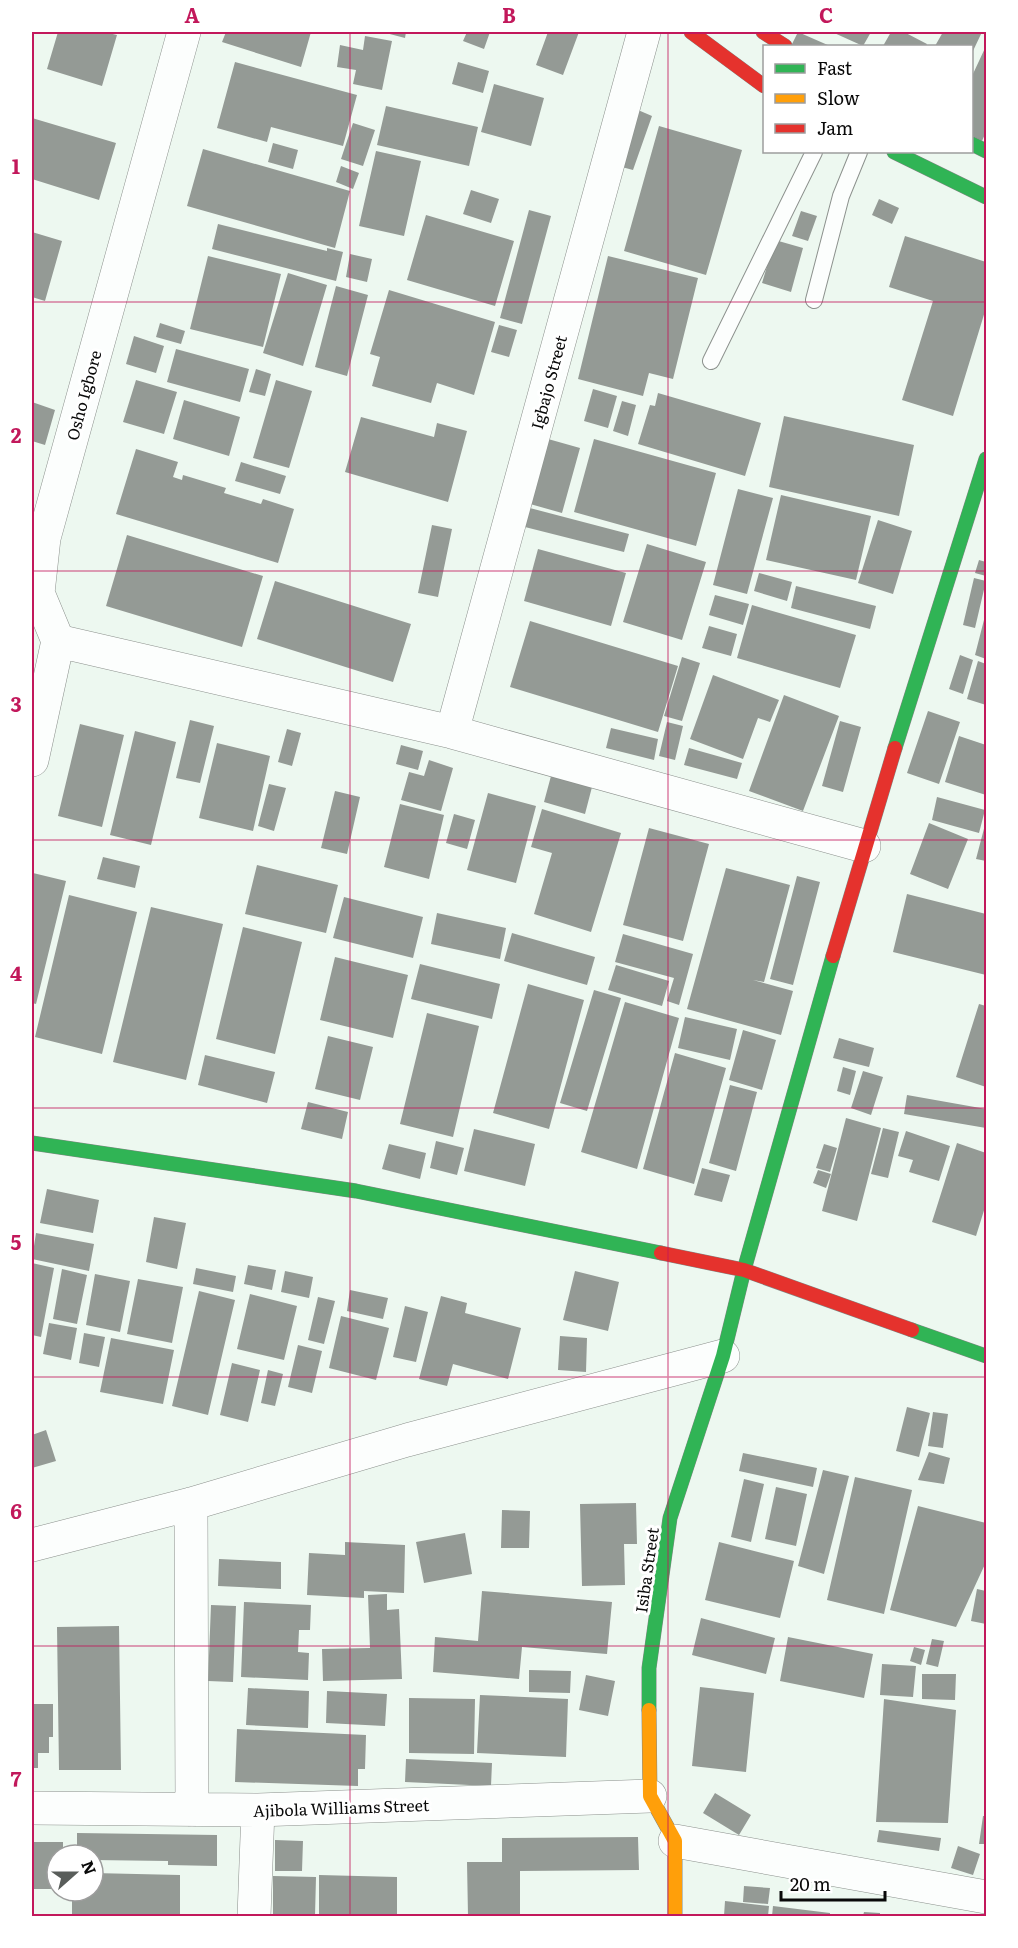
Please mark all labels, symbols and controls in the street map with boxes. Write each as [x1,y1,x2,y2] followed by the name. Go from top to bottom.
[184,0,200,29] text: A
[502,0,516,29] text: B
[819,0,833,29] text: C
[763,45,973,153] legend
[817,54,853,81] text: Fast
[817,84,860,111] text: Slow
[817,114,853,141] text: Jam
[12,150,20,180] text: 1
[524,332,572,432] street label: Igbajo Street
[59,347,107,443] street label: Osho Igbore
[11,419,22,449] text: 2
[10,688,22,718] text: 3
[10,957,22,987] text: 4
[11,1226,22,1256] text: 5
[10,1495,22,1525] text: 6
[628,1525,664,1614] street label: Isiba Street
[11,1763,22,1793] text: 7
[252,1792,430,1822] street label: Ajibola Williams Street
[45,1843,105,1903] north arrow
[76,1857,104,1878] text: N
[781,1864,884,1902] scale bar
[790,1870,831,1897] text: 20 m

